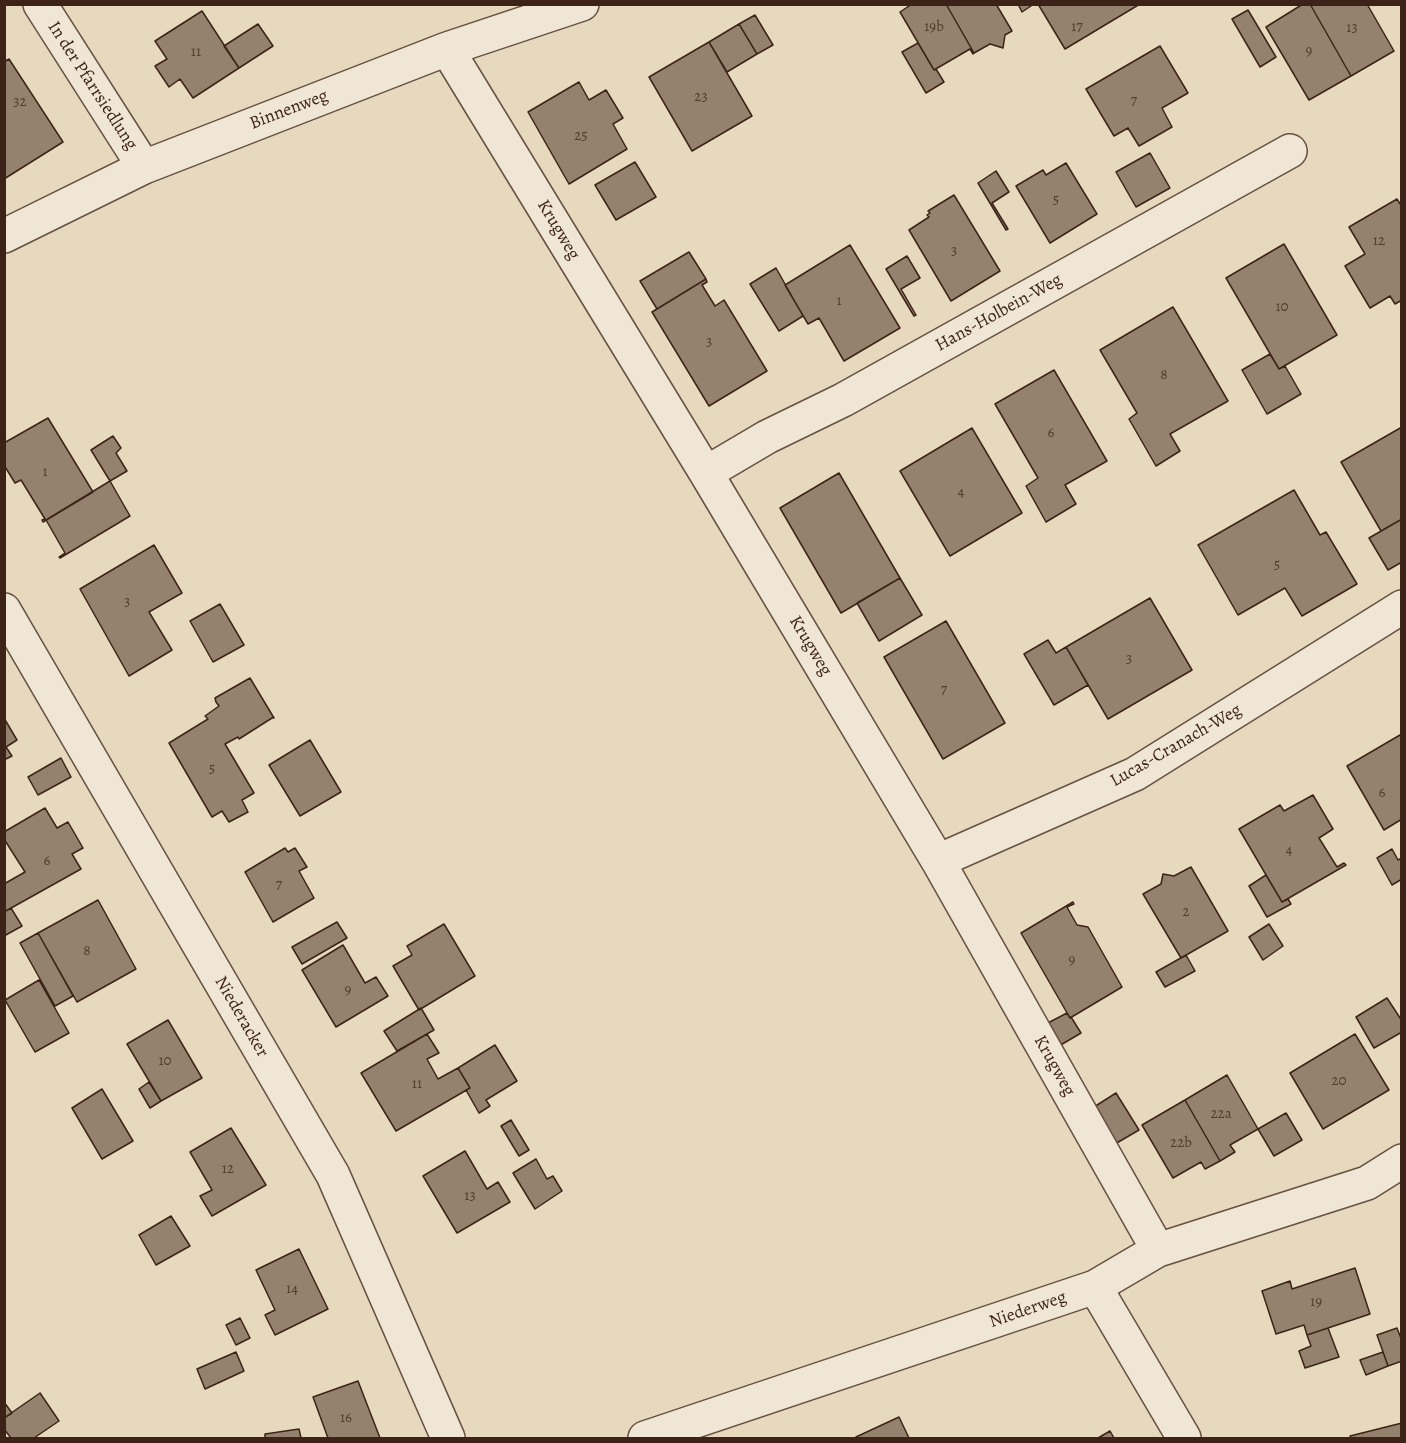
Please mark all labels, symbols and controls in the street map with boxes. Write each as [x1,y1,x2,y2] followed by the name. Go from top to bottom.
[42,18,142,154] street label: In der Pfarrsiedlung
[924,18,944,36] house number: 19b
[1071,18,1083,36] house number: 17
[1346,19,1358,37] house number: 13
[1306,42,1312,60] house number: 9
[191,43,201,61] house number: 11
[247,85,331,135] street label: Binnenweg
[694,88,708,106] house number: 23
[1131,92,1137,110] house number: 7
[13,93,27,111] house number: 32
[574,127,588,145] house number: 25
[1053,191,1059,209] house number: 5
[532,196,584,264] street label: Krugweg
[1373,232,1385,250] house number: 12
[951,242,957,260] house number: 3
[932,269,1066,357] street label: Hans-Holbein-Weg
[836,292,842,310] house number: 1
[1275,298,1289,316] house number: 10
[706,333,712,351] house number: 3
[1160,366,1168,384] house number: 8
[1048,424,1054,442] house number: 6
[42,463,48,481] house number: 1
[958,483,964,501] house number: 4
[1274,556,1280,574] house number: 5
[124,593,130,611] house number: 3
[784,612,836,680] street label: Krugweg
[1126,650,1132,668] house number: 3
[941,681,947,699] house number: 7
[1107,700,1245,792] street label: Lucas-Cranach-Weg
[209,760,215,778] house number: 5
[1379,784,1385,802] house number: 6
[1286,841,1292,859] house number: 4
[44,852,50,870] house number: 6
[276,876,282,894] house number: 7
[1182,903,1190,921] house number: 2
[83,942,91,960] house number: 8
[1069,951,1075,969] house number: 9
[209,973,273,1061] street label: Niederacker
[345,981,351,999] house number: 9
[1028,1032,1080,1100] street label: Krugweg
[158,1052,172,1070] house number: 10
[1331,1072,1347,1090] house number: 20
[412,1075,422,1093] house number: 11
[1210,1105,1232,1123] house number: 22a
[1170,1134,1192,1152] house number: 22b
[222,1160,234,1178] house number: 12
[464,1187,476,1205] house number: 13
[286,1280,298,1298] house number: 14
[987,1287,1069,1333] street label: Niederweg
[1310,1293,1322,1311] house number: 19
[340,1409,352,1427] house number: 16

